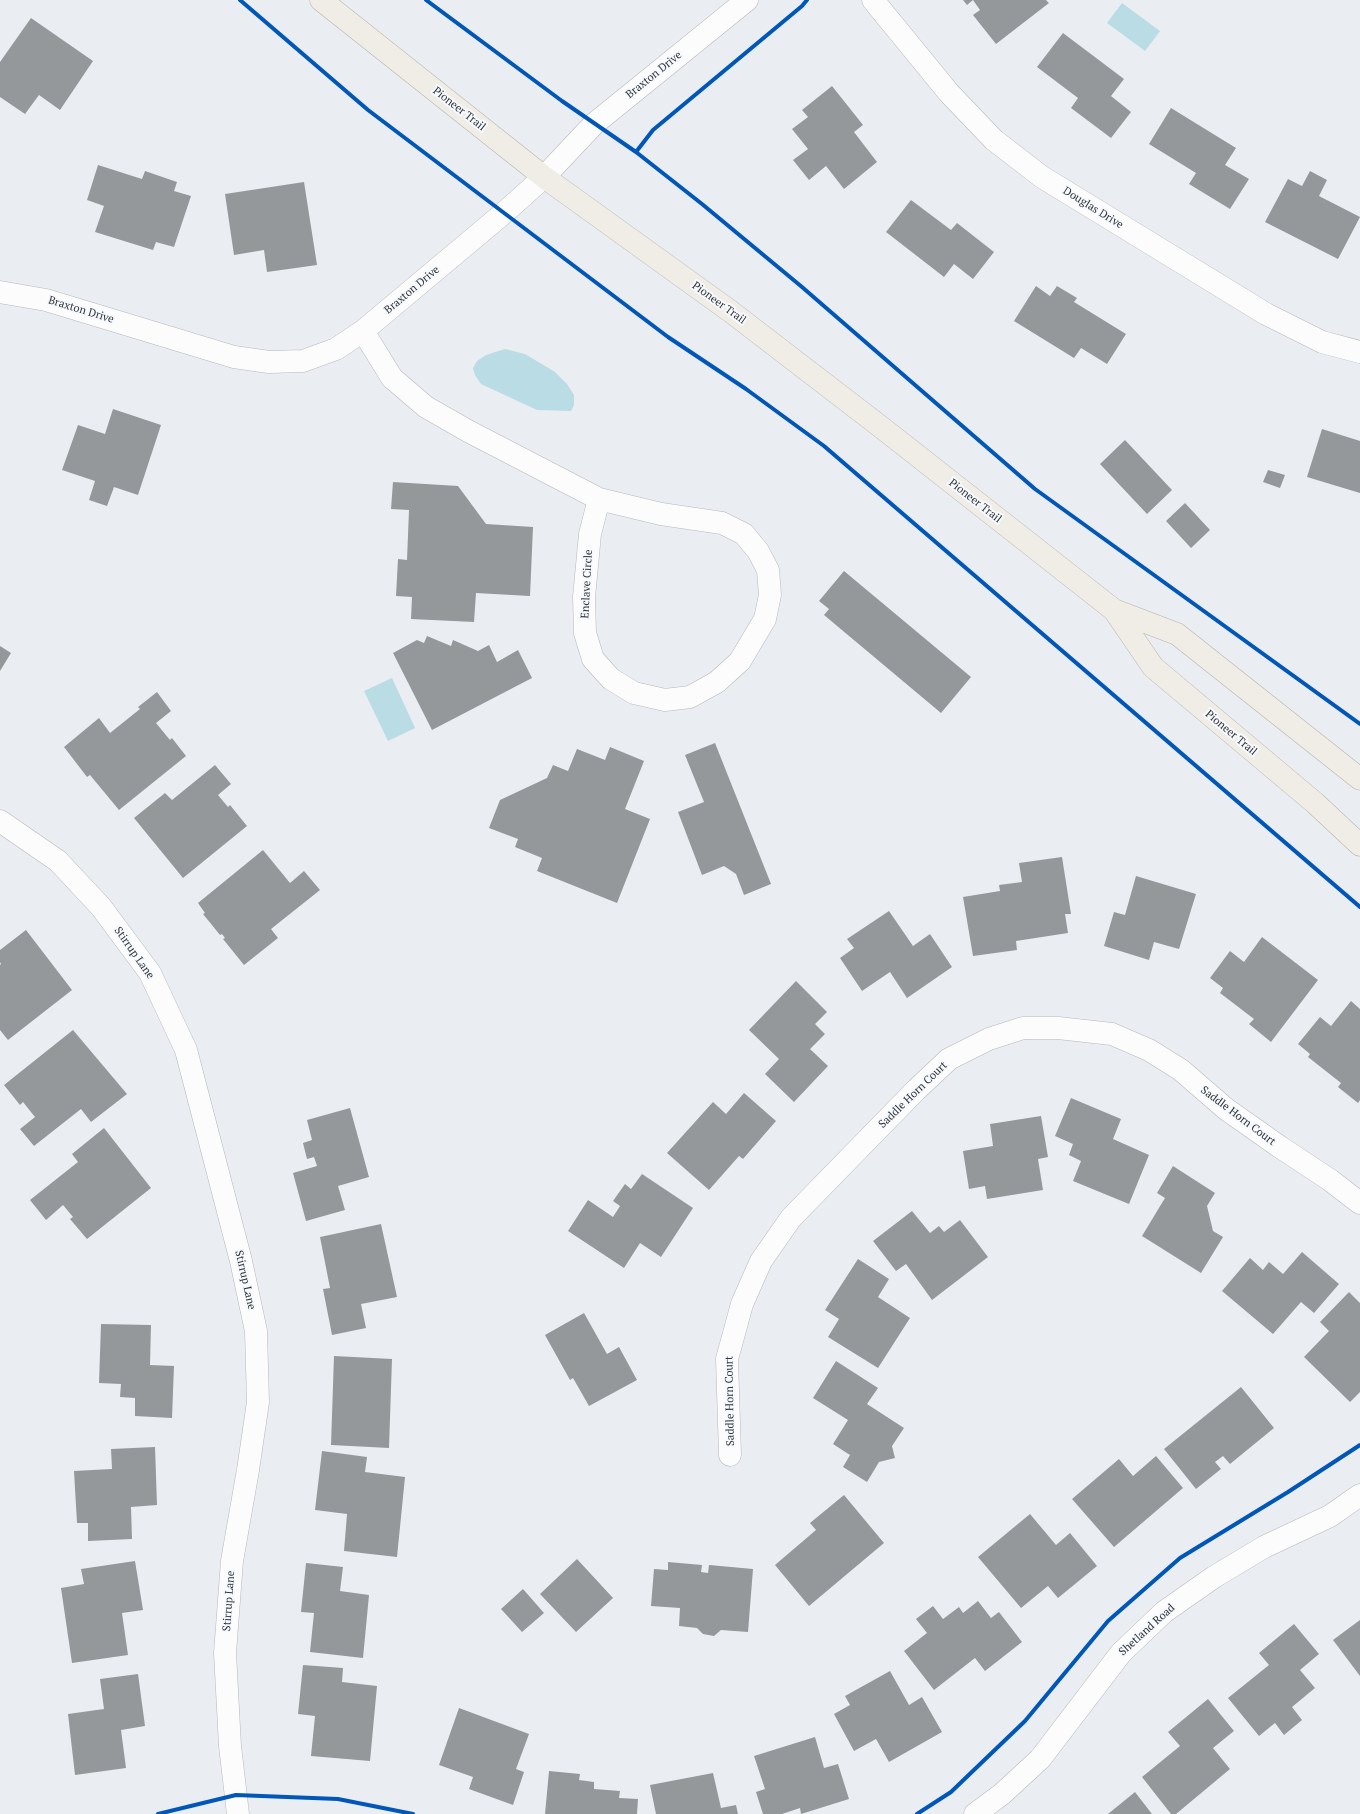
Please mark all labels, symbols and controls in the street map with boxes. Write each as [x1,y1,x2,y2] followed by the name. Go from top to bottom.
[623,49,685,101] street label: Braxton Drive
[430,84,488,134] street label: Pioneer Trail
[1060,184,1126,232] street label: Douglas Drive
[382,263,442,317] street label: Braxton Drive
[690,279,748,327] street label: Pioneer Trail
[47,294,115,326] street label: Braxton Drive
[946,476,1004,526] street label: Pioneer Trail
[579,549,595,619] street label: Enclave Circle
[1203,708,1259,758] street label: Pioneer Trail
[111,924,157,982] street label: Stirrup Lane
[876,1059,950,1131] street label: Saddle Horn Court
[1198,1084,1278,1148] street label: Saddle Horn Court
[232,1249,258,1311] street label: Stirrup Lane
[723,1356,737,1446] street label: Saddle Horn Court
[220,1570,238,1632] street label: Stirrup Lane
[1116,1601,1178,1659] street label: Shetland Road

